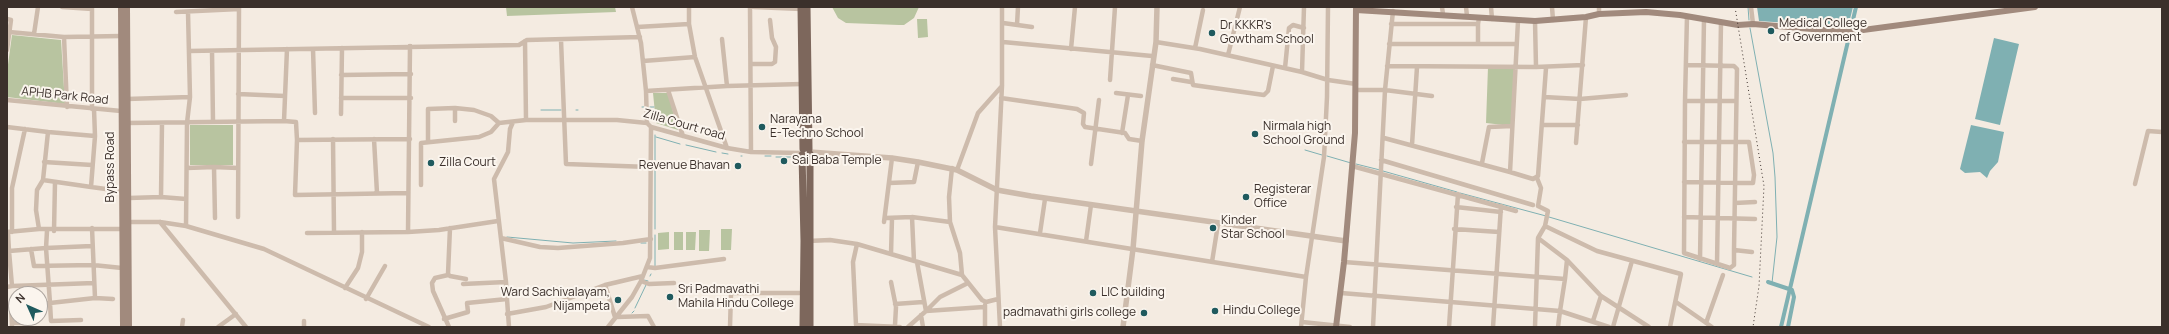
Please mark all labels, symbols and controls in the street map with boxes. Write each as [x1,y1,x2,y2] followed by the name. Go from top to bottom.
[1779,17,1867,45] place label: Medical College of Government
[1220,19,1314,47] place label: Dr KKKR's Gowtham School
[1766,26,1776,36] marker: Medical College of Government
[1207,28,1217,38] marker: Dr KKKR's Gowtham School
[21,84,109,108] street label: APHB Park Road
[642,106,726,144] street label: Zilla Court road
[770,113,864,141] place label: Narayana E-Techno School
[1263,120,1345,148] place label: Nirmala high School Ground
[757,122,767,132] marker: Narayana E-Techno School
[1250,129,1260,139] marker: Nirmala high School Ground
[104,132,118,202] street label: Bypass Road
[792,154,882,168] place label: Sai Baba Temple
[439,156,496,170] place label: Zilla Court
[779,156,789,166] marker: Sai Baba Temple
[426,158,436,168] marker: Zilla Court
[639,159,730,173] place label: Revenue Bhavan
[733,161,743,171] marker: Revenue Bhavan
[1254,183,1311,211] place label: Registerar Office
[1241,192,1251,202] marker: Registerar Office
[1221,214,1285,242] place label: Kinder Star School
[1208,223,1218,233] marker: Kinder Star School
[678,283,794,311] place label: Sri Padmavathi Mahila Hindu College
[8,286,48,326] north arrow
[501,286,610,314] place label: Ward Sachivalayam, Nijampeta
[1101,286,1165,300] place label: LIC building
[1088,288,1098,298] marker: LIC building
[12,290,28,306] text: N
[665,292,675,302] marker: Sri Padmavathi Mahila Hindu College
[613,295,623,305] marker: Ward Sachivalayam, Nijampeta
[1223,304,1300,318] place label: Hindu College
[1003,306,1136,320] place label: padmavathi girls college
[1210,306,1220,316] marker: Hindu College
[1139,308,1149,318] marker: padmavathi girls college

